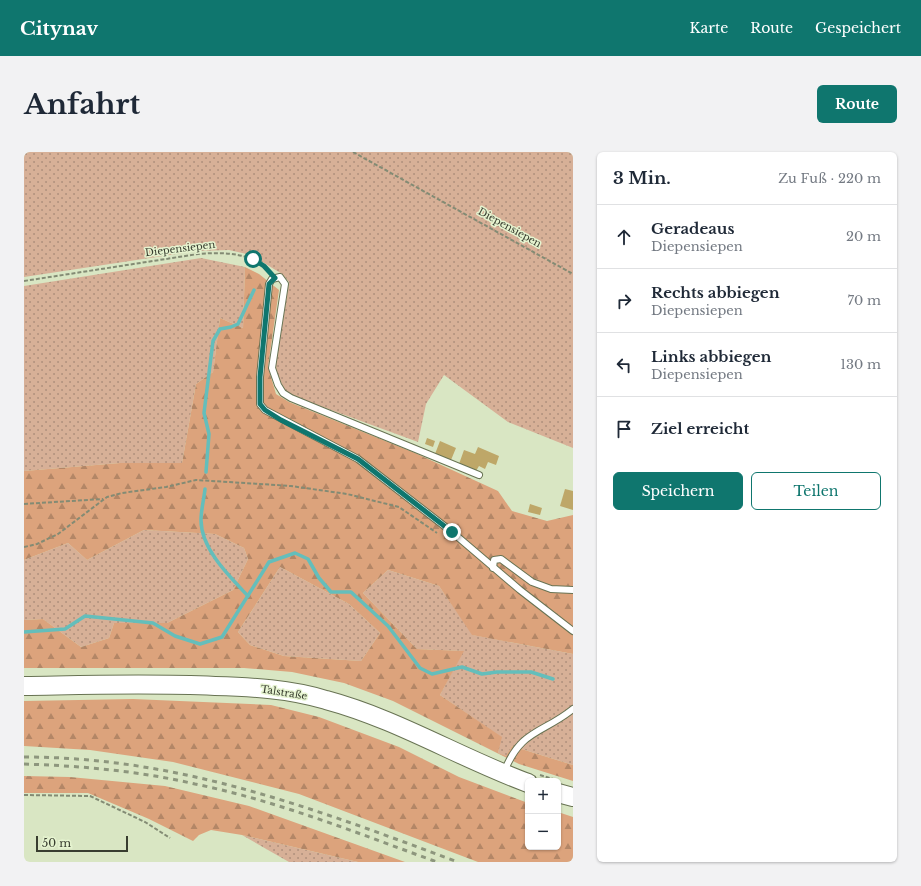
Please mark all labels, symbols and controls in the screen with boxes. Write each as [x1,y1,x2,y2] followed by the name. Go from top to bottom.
[20,17,98,40] text: Citynav
[690,19,728,37] text: Karte
[750,19,793,37] text: Route
[815,19,901,37] text: Gespeichert
[817,85,897,123] button: Route
[24,87,140,122] text: Anfahrt
[613,168,671,189] text: 3 Min.
[778,170,881,187] text: Zu Fuß · 220 m
[476,205,544,250] street label: Diepensiepen
[651,219,734,238] text: Geradeaus
[613,226,635,248] icon: ahead
[846,228,881,245] text: 20 m
[144,238,216,259] street label: Diepensiepen
[651,238,743,255] text: Diepensiepen
[244,250,262,268] route start
[651,283,780,302] text: Rechts abbiegen
[613,290,635,312] icon: right
[848,292,881,309] text: 70 m
[651,302,743,319] text: Diepensiepen
[651,347,771,366] text: Links abbiegen
[613,354,635,376] icon: left
[840,356,881,373] text: 130 m
[651,366,743,383] text: Diepensiepen
[613,418,635,440] icon: arrive
[651,419,749,438] text: Ziel erreicht
[613,472,743,510] button: Speichern
[751,472,881,510] button: Teilen
[443,523,461,541] route end
[260,682,308,703] street label: Talstraße
[525,778,561,850] map controls
[525,778,561,814] button: +
[525,814,561,850] button: −
[36,834,128,853] scale bar
[42,836,71,850] text: 50 m

